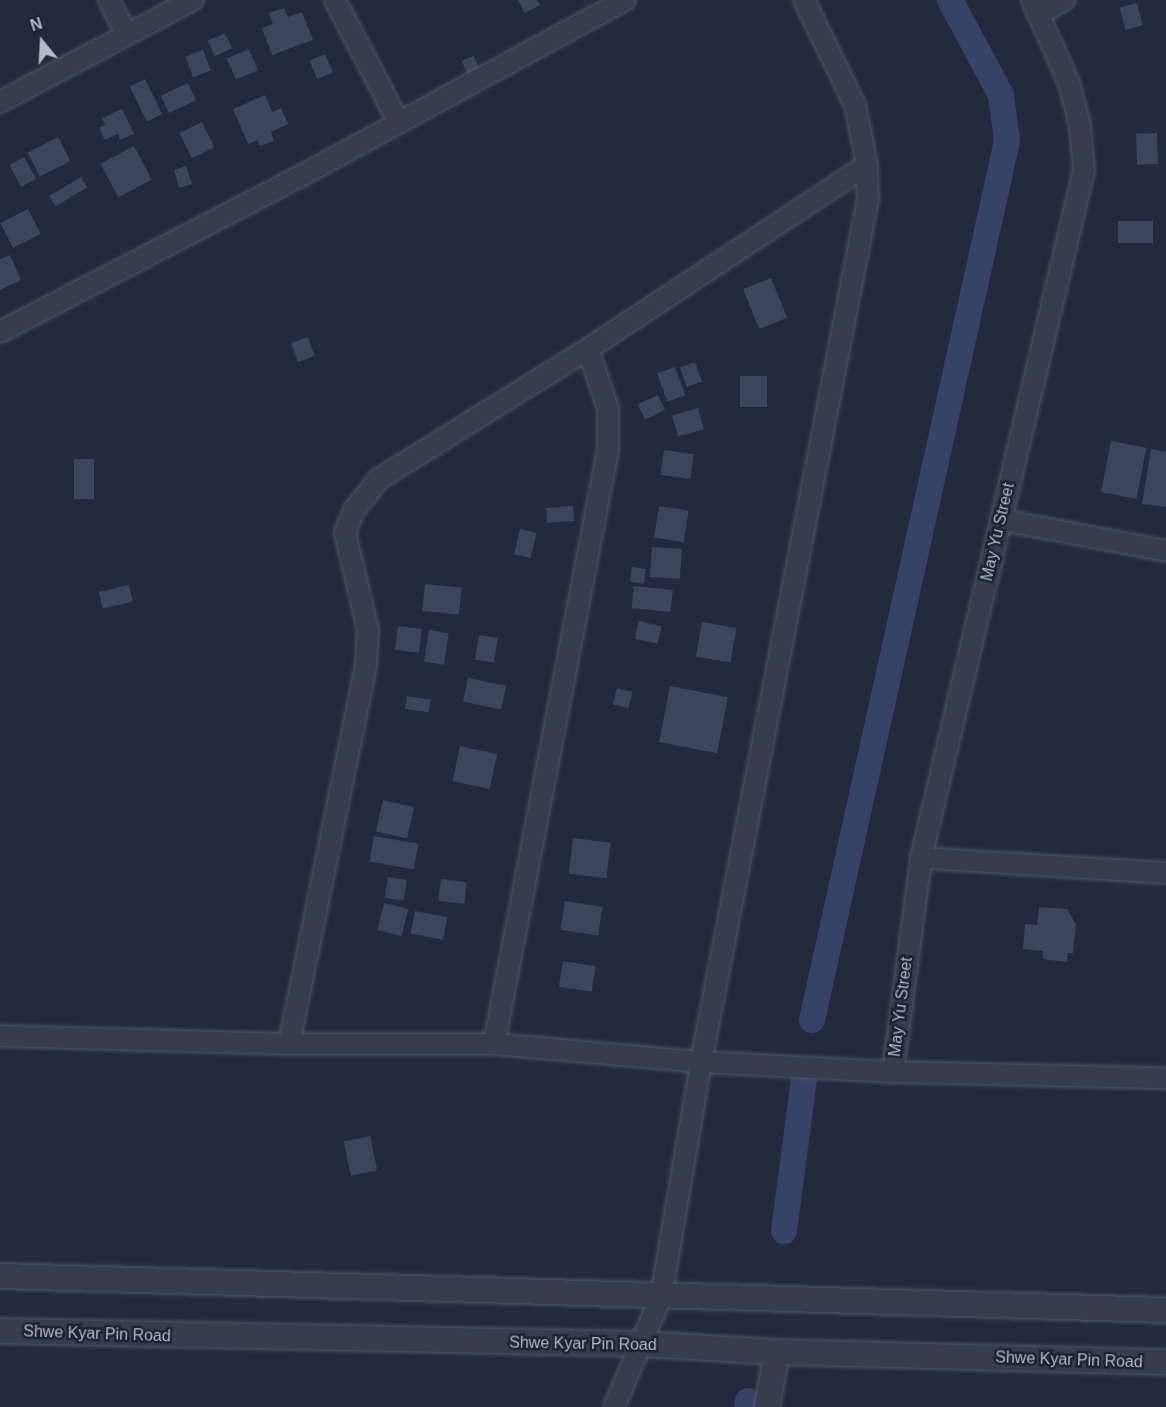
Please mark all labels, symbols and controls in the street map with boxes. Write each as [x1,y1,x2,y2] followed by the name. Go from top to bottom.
[12,12,72,72] north arrow
[28,15,44,34] text: N
[977,481,1019,583] street label: May Yu Street
[885,956,917,1058] street label: May Yu Street
[23,1322,171,1346] street label: Shwe Kyar Pin Road
[509,1333,657,1355] street label: Shwe Kyar Pin Road
[995,1348,1143,1372] street label: Shwe Kyar Pin Road

